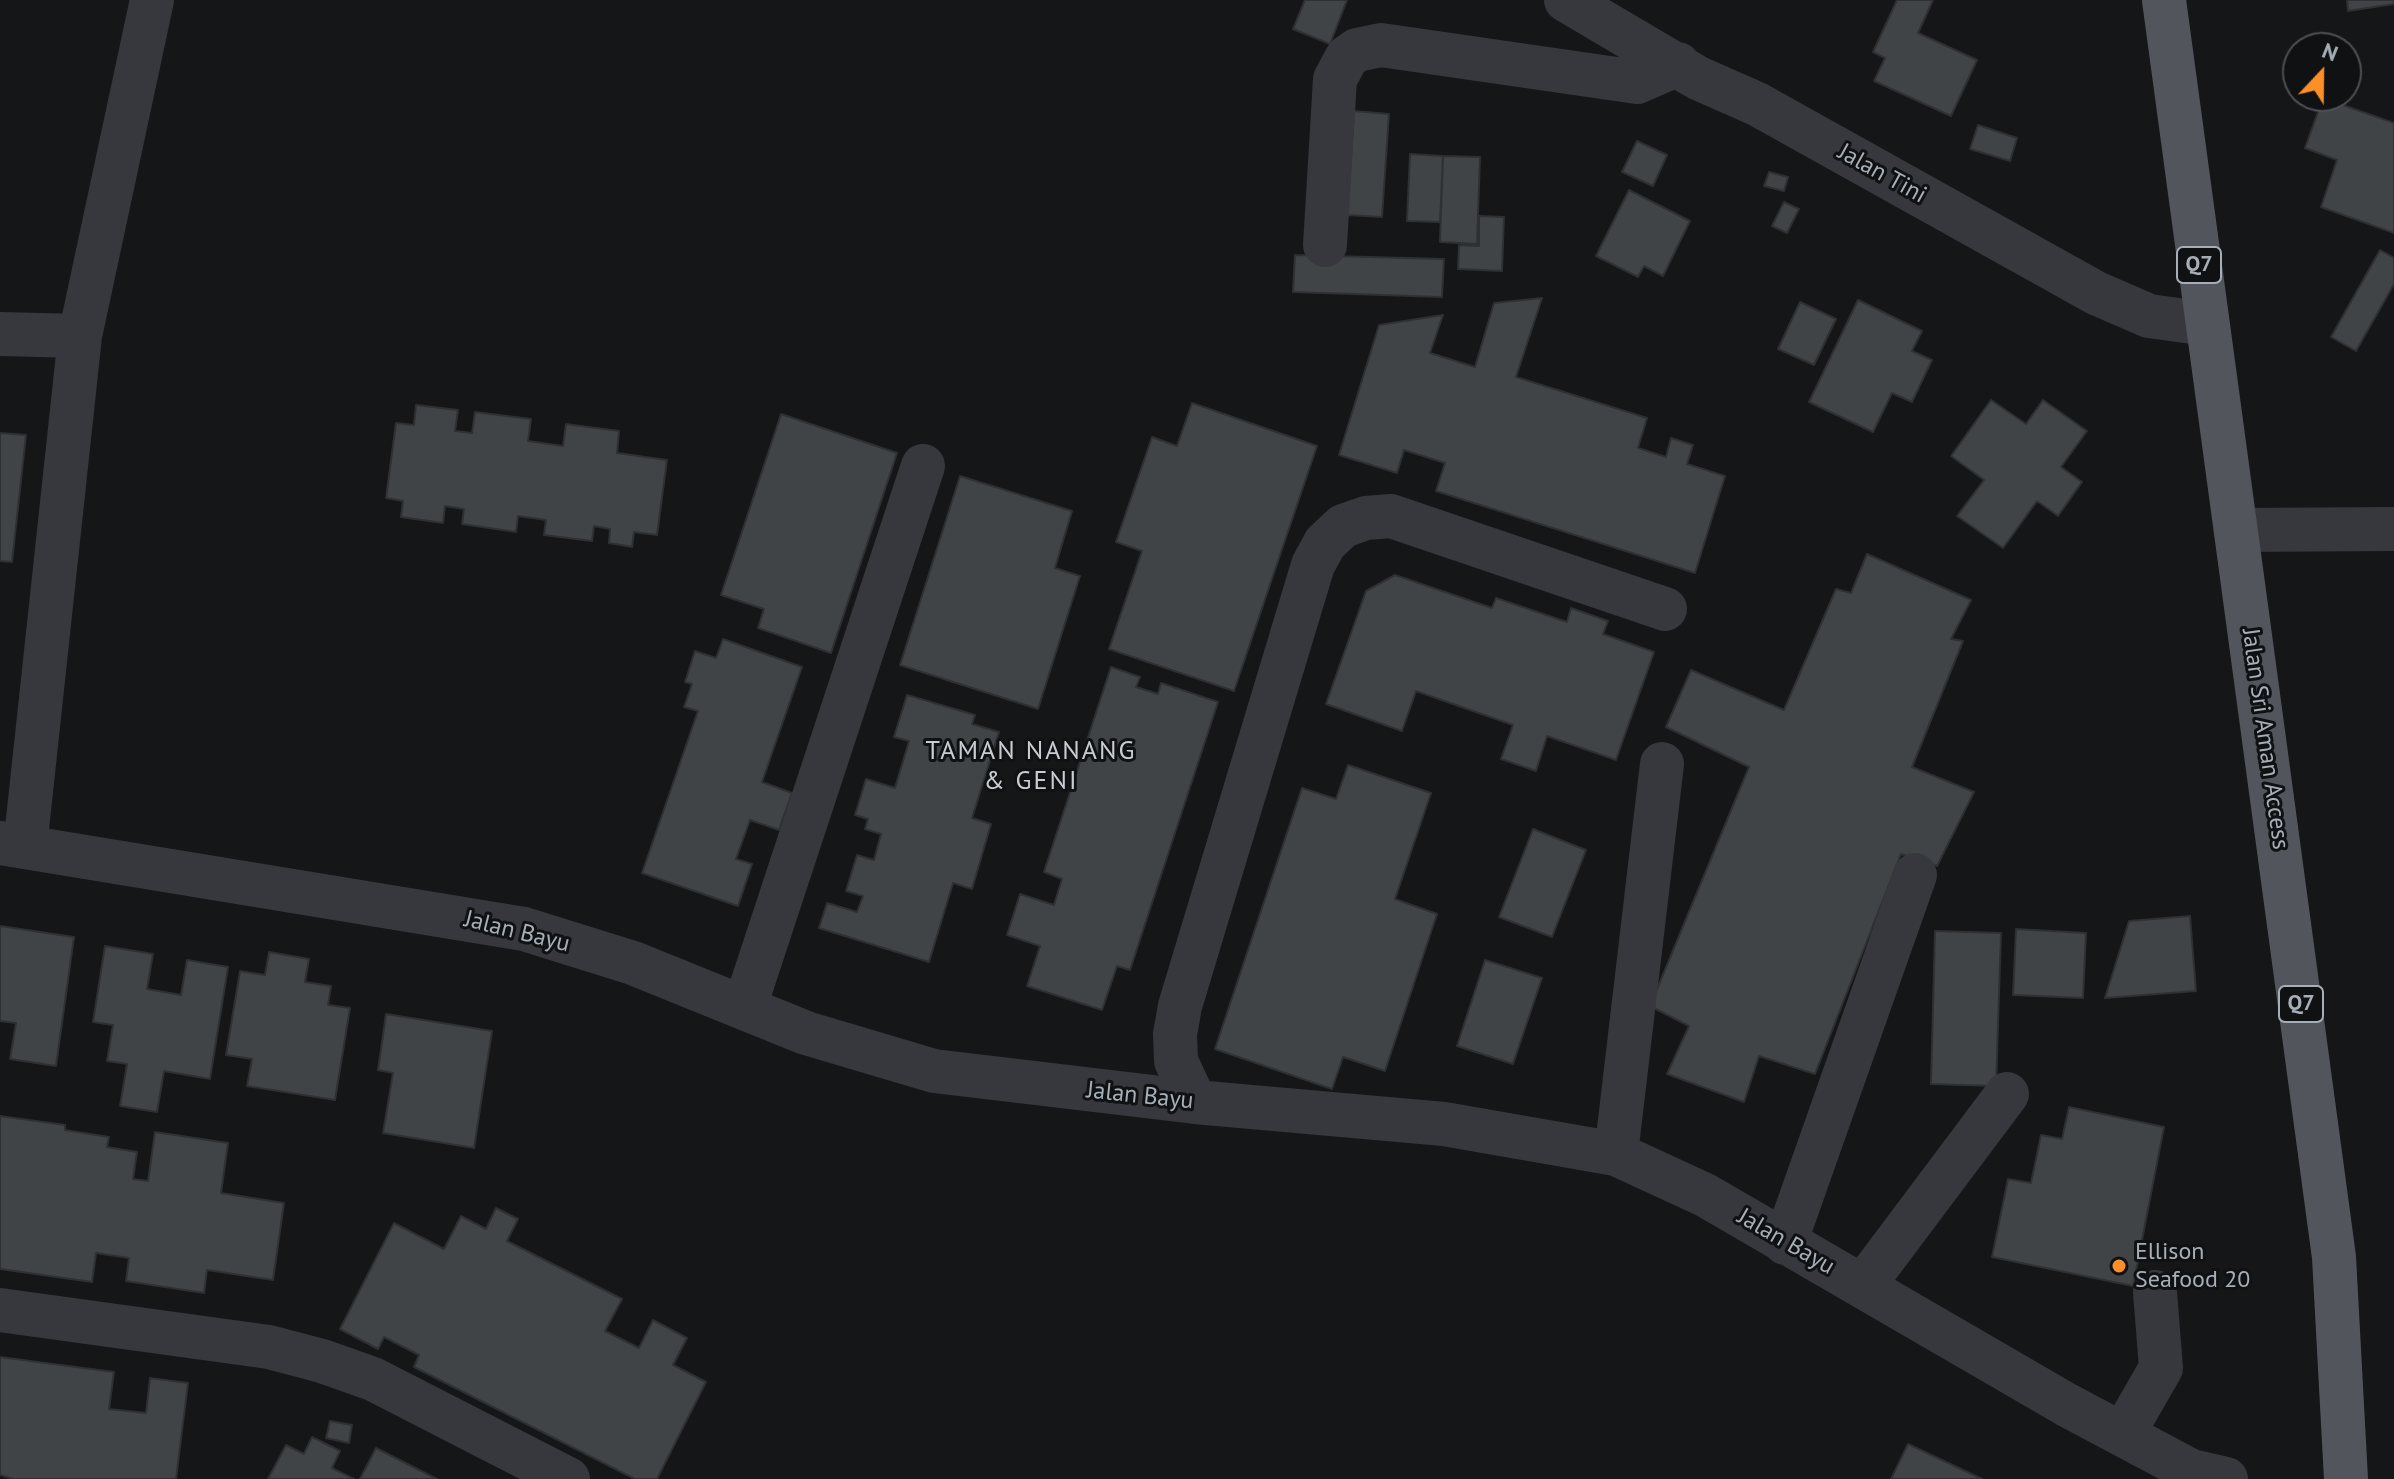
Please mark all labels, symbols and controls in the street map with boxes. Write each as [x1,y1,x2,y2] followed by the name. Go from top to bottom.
[2282,32,2362,112] north arrow
[2318,36,2342,67] text: N
[1833,138,1931,210] street label: Jalan Tini
[2177,247,2221,283] road number: Q7
[2235,627,2295,851] street label: Jalan Sri Aman Access
[926,736,1136,798] district label: TAMAN NANANG & GENI
[461,905,573,959] street label: Jalan Bayu
[2279,986,2323,1022] road number: Q7
[1085,1076,1195,1116] street label: Jalan Bayu
[1732,1203,1840,1281] street label: Jalan Bayu
[2135,1238,2250,1294] place label: Ellison Seafood 20
[2110,1257,2128,1275] marker: Ellison Seafood 20

